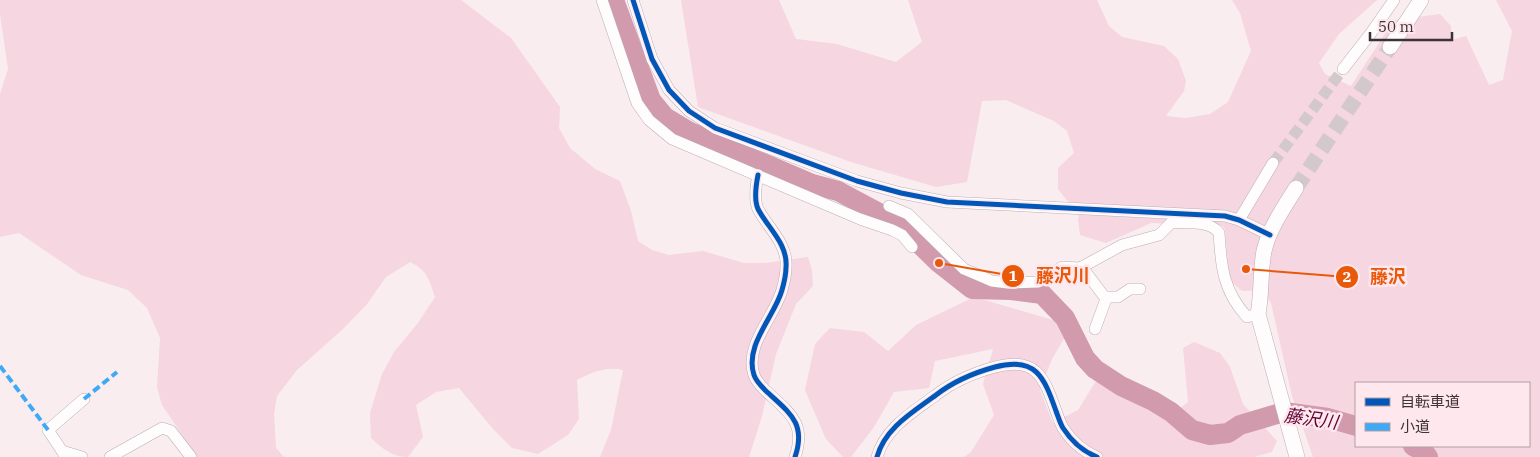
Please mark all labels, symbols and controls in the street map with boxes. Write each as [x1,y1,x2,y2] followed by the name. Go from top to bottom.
[1370,10,1452,42] scale bar
[1378,17,1414,36] text: 50 m
[1001,259,1100,292] callout: 藤沢川
[1335,260,1416,293] callout: 藤沢
[1036,264,1090,287] text: 藤沢川
[1370,265,1406,288] text: 藤沢
[1008,266,1018,285] text: 1
[1342,267,1352,286] text: 2
[1355,382,1530,447] legend
[1400,392,1460,411] text: 自転車道
[1283,403,1341,434] water label: 藤沢川
[1400,417,1430,436] text: 小道

